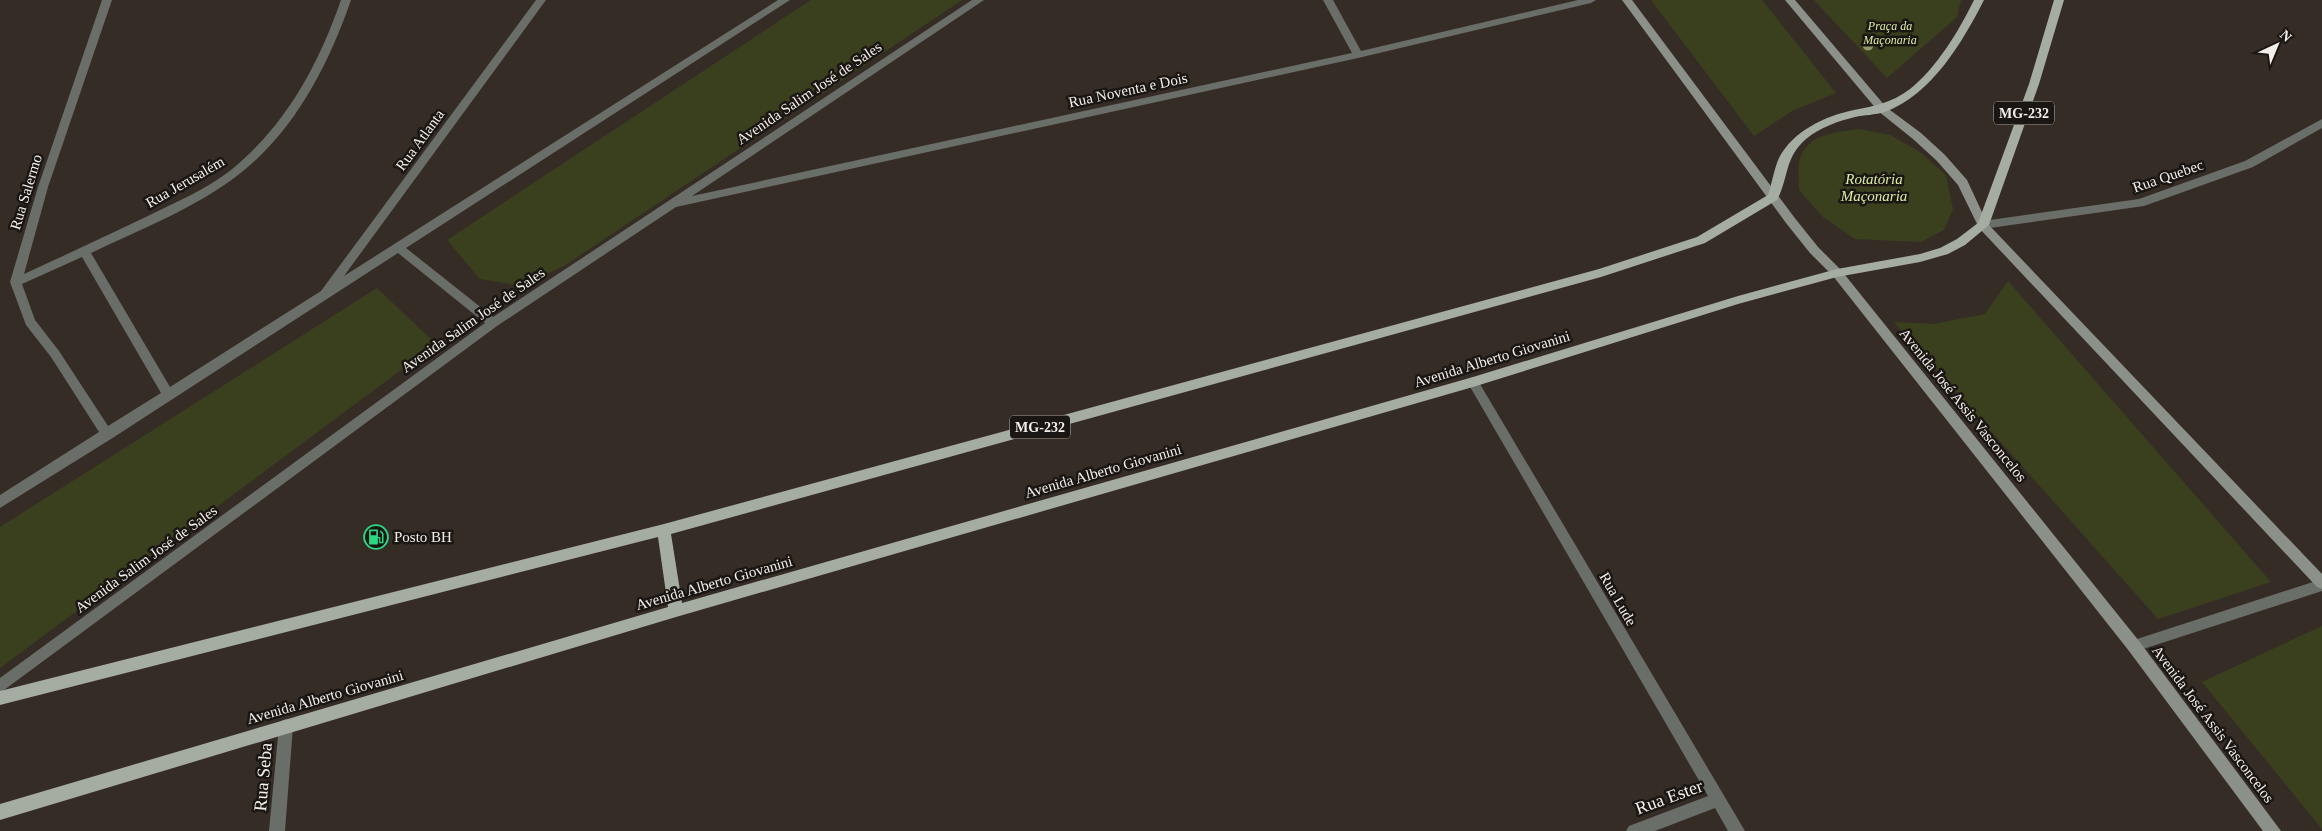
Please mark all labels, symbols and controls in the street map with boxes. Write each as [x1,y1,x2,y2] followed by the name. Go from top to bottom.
[1862,19,1917,47] park label: Praça da Maçonaria
[2252,20,2302,70] north arrow
[2277,27,2295,45] text: N
[733,38,885,148] street label: Avenida Salim José de Sales
[1067,70,1189,110] street label: Rua Noventa e Dois
[1994,102,2054,125] road number: MG-232
[393,106,448,174] street label: Rua Atlanta
[7,152,45,232] street label: Rua Salermo
[143,153,227,211] street label: Rua Jerusalém
[2131,156,2206,196] street label: Rua Quebec
[1840,171,1907,204] park label: Rotatória Maçonaria
[398,264,548,376] street label: Avenida Salim José de Sales
[1896,325,2030,485] street label: Avenida José Assis Vasconcelos
[1412,328,1572,390] street label: Avenida Alberto Giovanini
[1010,416,1070,438] road number: MG-232
[1023,441,1183,501] street label: Avenida Alberto Giovanini
[72,502,220,616] street label: Avenida Salim José de Sales
[363,524,389,550] fuel station icon: Posto BH
[394,529,452,545] place label: Posto BH
[634,553,794,613] street label: Avenida Alberto Giovanini
[1596,570,1640,629] street label: Rua Lude
[2149,642,2277,806] street label: Avenida José Assis Vasconcelos
[245,667,405,727] street label: Avenida Alberto Giovanini
[250,742,276,812] street label: Rua Seba
[1632,776,1706,818] street label: Rua Ester

